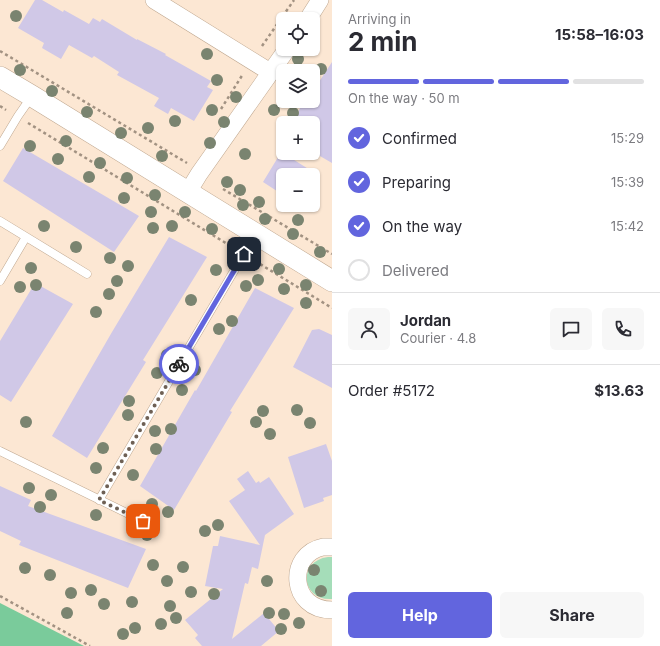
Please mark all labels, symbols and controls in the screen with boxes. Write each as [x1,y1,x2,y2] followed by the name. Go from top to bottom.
[348,11,411,27] text: Arriving in
[276,12,320,212] map controls
[276,12,320,56] button: locate
[555,25,644,44] text: 15:58–16:03
[348,26,418,57] text: 2 min
[276,64,320,108] button: layers
[348,90,460,106] text: On the way · 50 m
[276,116,320,160] button: +
[348,127,370,149] icon: check
[382,129,457,148] text: Confirmed
[611,130,644,146] text: 15:29
[276,168,320,212] button: −
[348,171,370,193] icon: check
[382,173,451,192] text: Preparing
[611,174,644,190] text: 15:39
[348,215,370,237] icon: check
[382,217,462,236] text: On the way
[611,218,644,234] text: 15:42
[227,237,261,271] pin
[233,243,255,265] icon: home
[382,261,449,280] text: Delivered
[348,308,390,350] button: person
[550,308,592,350] button: chat
[602,308,644,350] button: phone
[400,311,451,330] text: Jordan
[400,330,476,346] text: Courier · 4.8
[159,344,199,384] courier
[168,353,190,375] icon: bike
[348,381,435,400] text: Order #5172
[594,381,644,400] text: $13.63
[126,504,160,538] pin
[132,510,154,532] icon: bag
[348,592,492,638] button: Help
[500,592,644,638] button: Share

